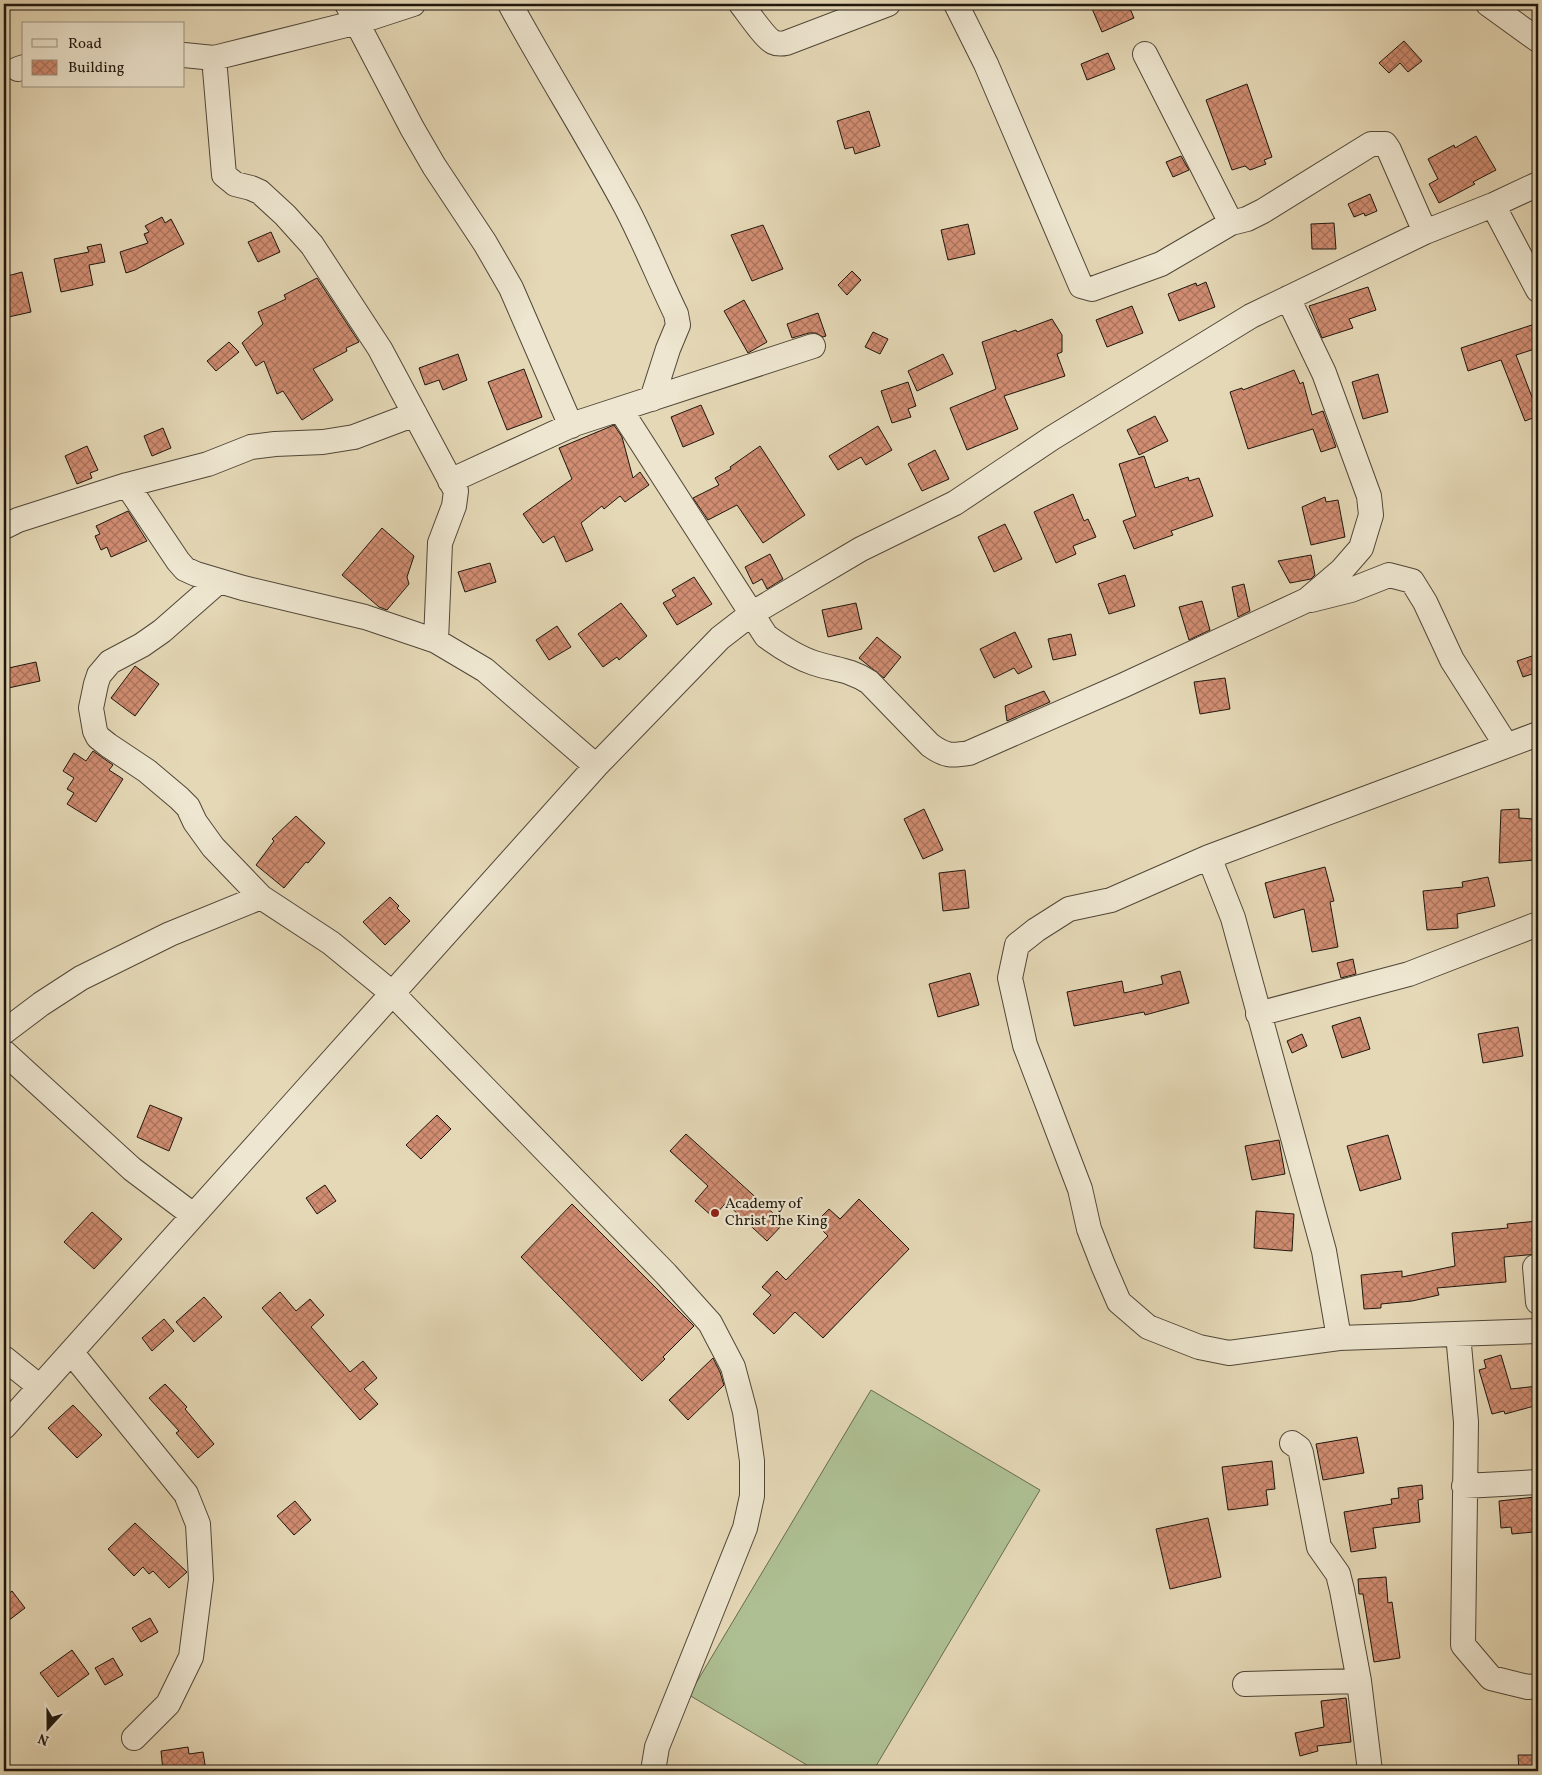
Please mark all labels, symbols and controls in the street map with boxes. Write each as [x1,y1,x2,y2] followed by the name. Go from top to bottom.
[22,22,185,88] legend
[68,34,102,55] text: Road
[68,58,125,79] text: Building
[725,1194,828,1232] place label: Academy of Christ The King
[709,1207,721,1219] marker: Academy of Christ The King
[22,1702,72,1752] north arrow
[36,1728,52,1749] text: N

